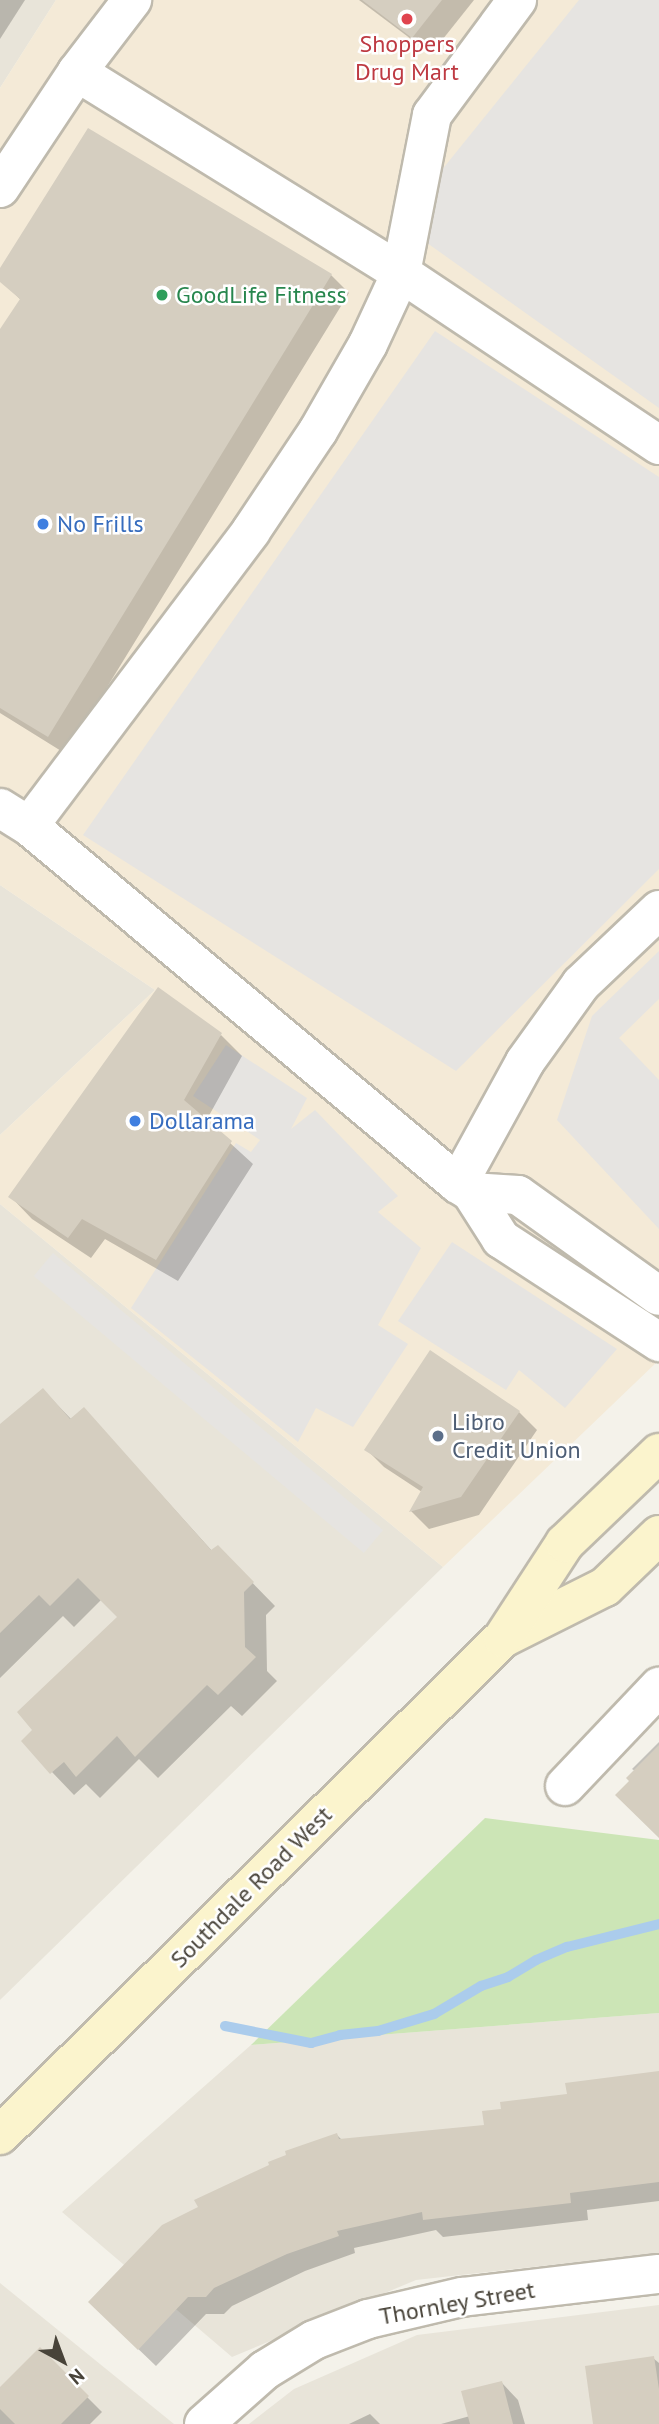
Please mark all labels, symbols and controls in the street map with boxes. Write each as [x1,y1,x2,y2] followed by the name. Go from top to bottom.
[399,11,415,27] marker: Shoppers Drug Mart
[355,30,459,86] place label: Shoppers Drug Mart
[176,281,347,309] place label: GoodLife Fitness
[154,287,170,303] marker: GoodLife Fitness
[57,510,144,538] place label: No Frills
[35,516,51,532] marker: No Frills
[149,1107,255,1135] place label: Dollarama
[127,1113,143,1129] marker: Dollarama
[452,1408,581,1464] place label: Libro Credit Union
[430,1428,446,1444] marker: Libro Credit Union
[164,1800,338,1974] street label: Southdale Road West
[377,2275,537,2331] street label: Thornley Street
[28,2326,98,2396] north arrow
[64,2364,89,2390] text: N

